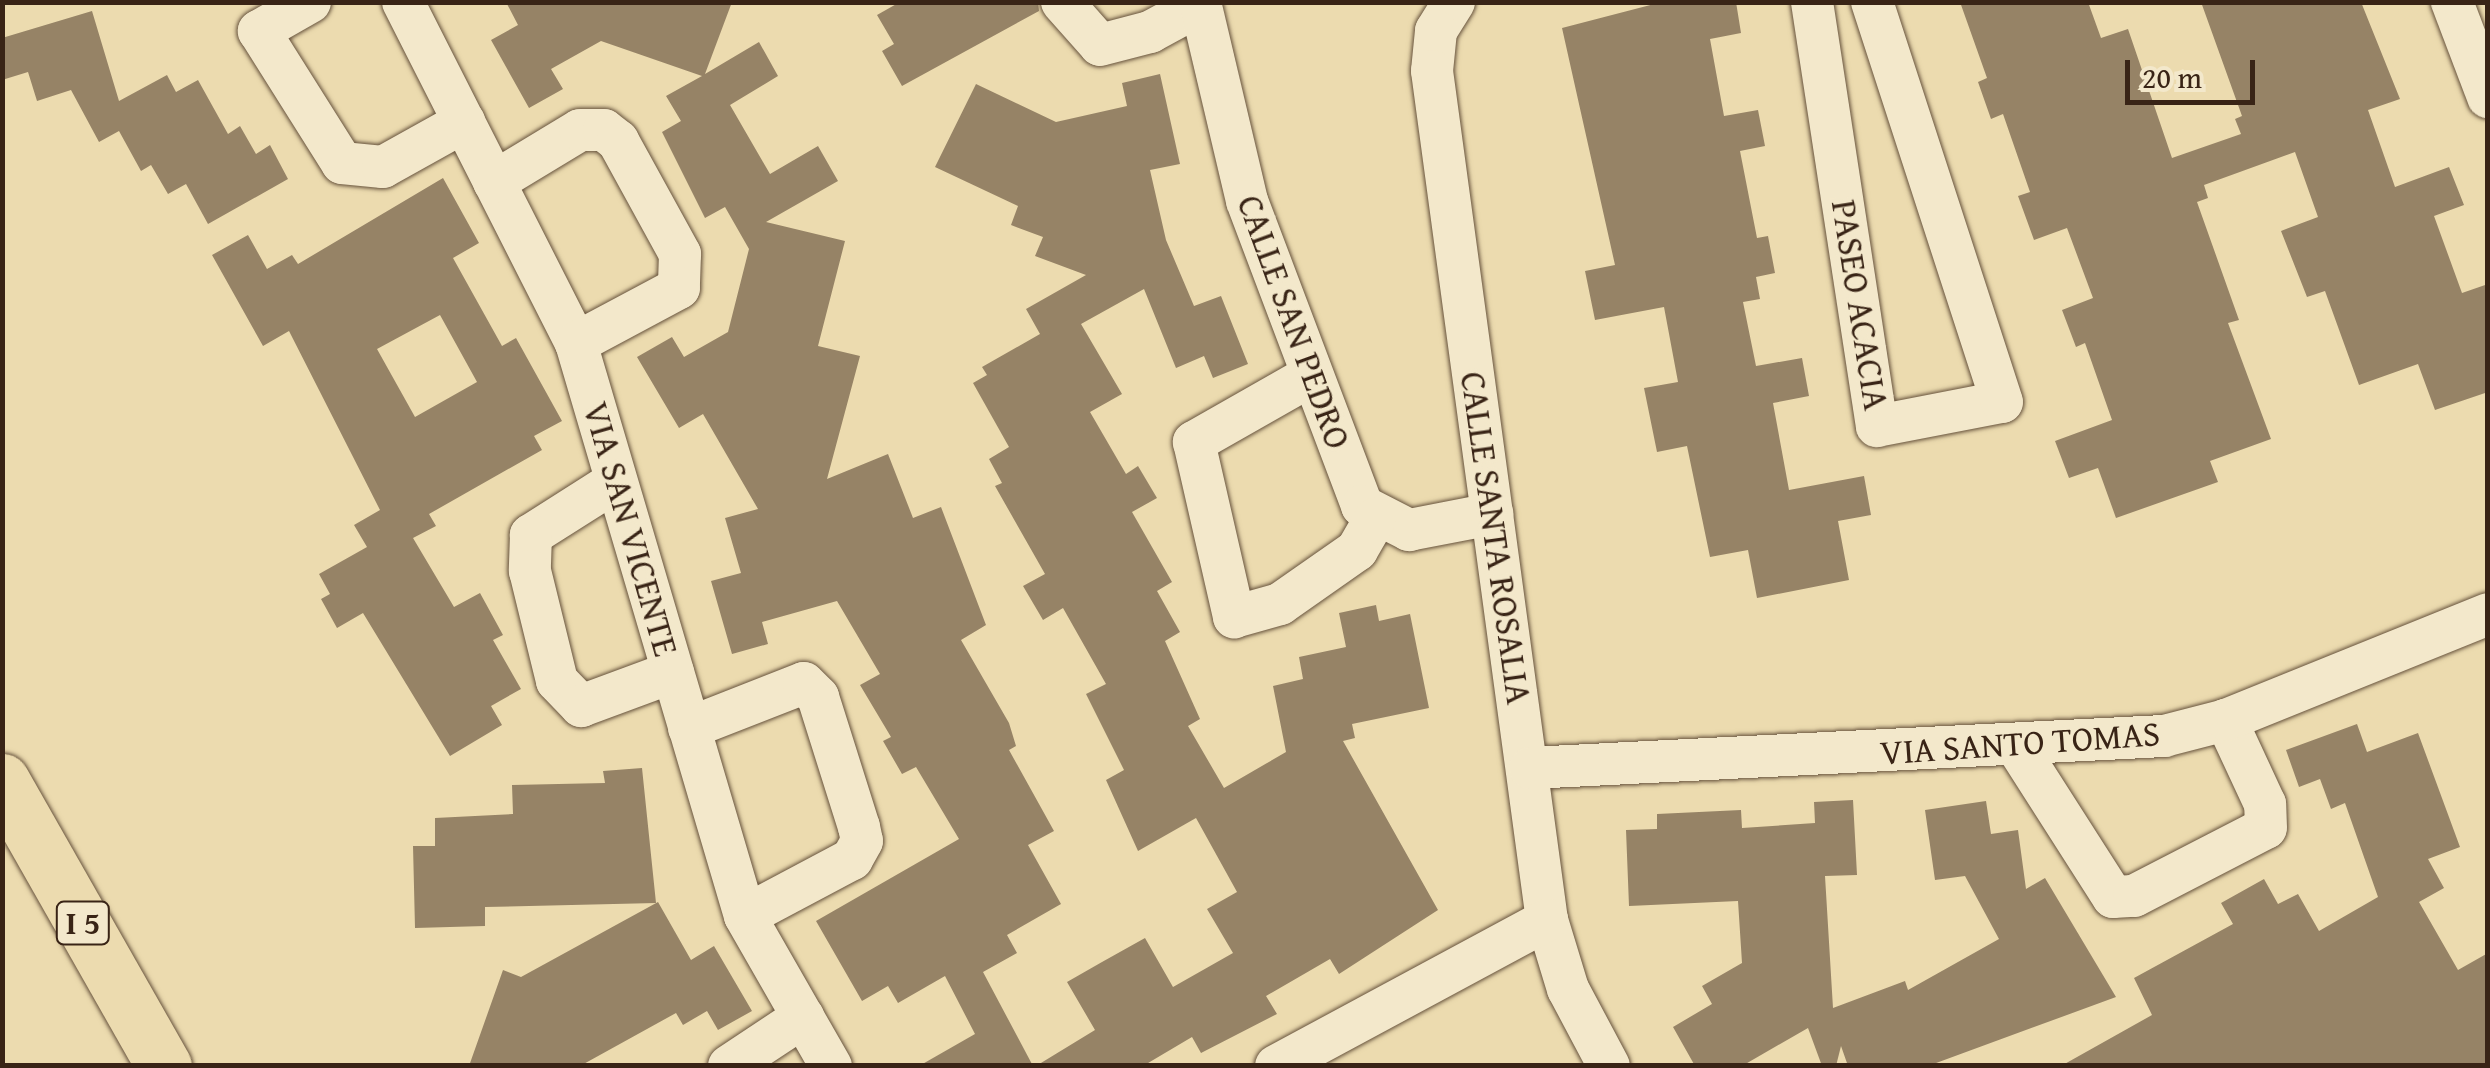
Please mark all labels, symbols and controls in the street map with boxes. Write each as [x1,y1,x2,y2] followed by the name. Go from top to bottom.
[2130,40,2260,102] scale bar
[2142,55,2202,99] text: 20 m
[1229,189,1359,455] street label: CALLE SAN PEDRO
[1823,197,1897,413] street label: PASEO ACACIA
[1452,369,1540,707] street label: CALLE SANTA ROSALIA
[575,397,687,661] street label: VIA SAN VICENTE
[1879,712,2161,774] street label: VIA SANTO TOMAS
[56,896,110,950] road number: I 5

